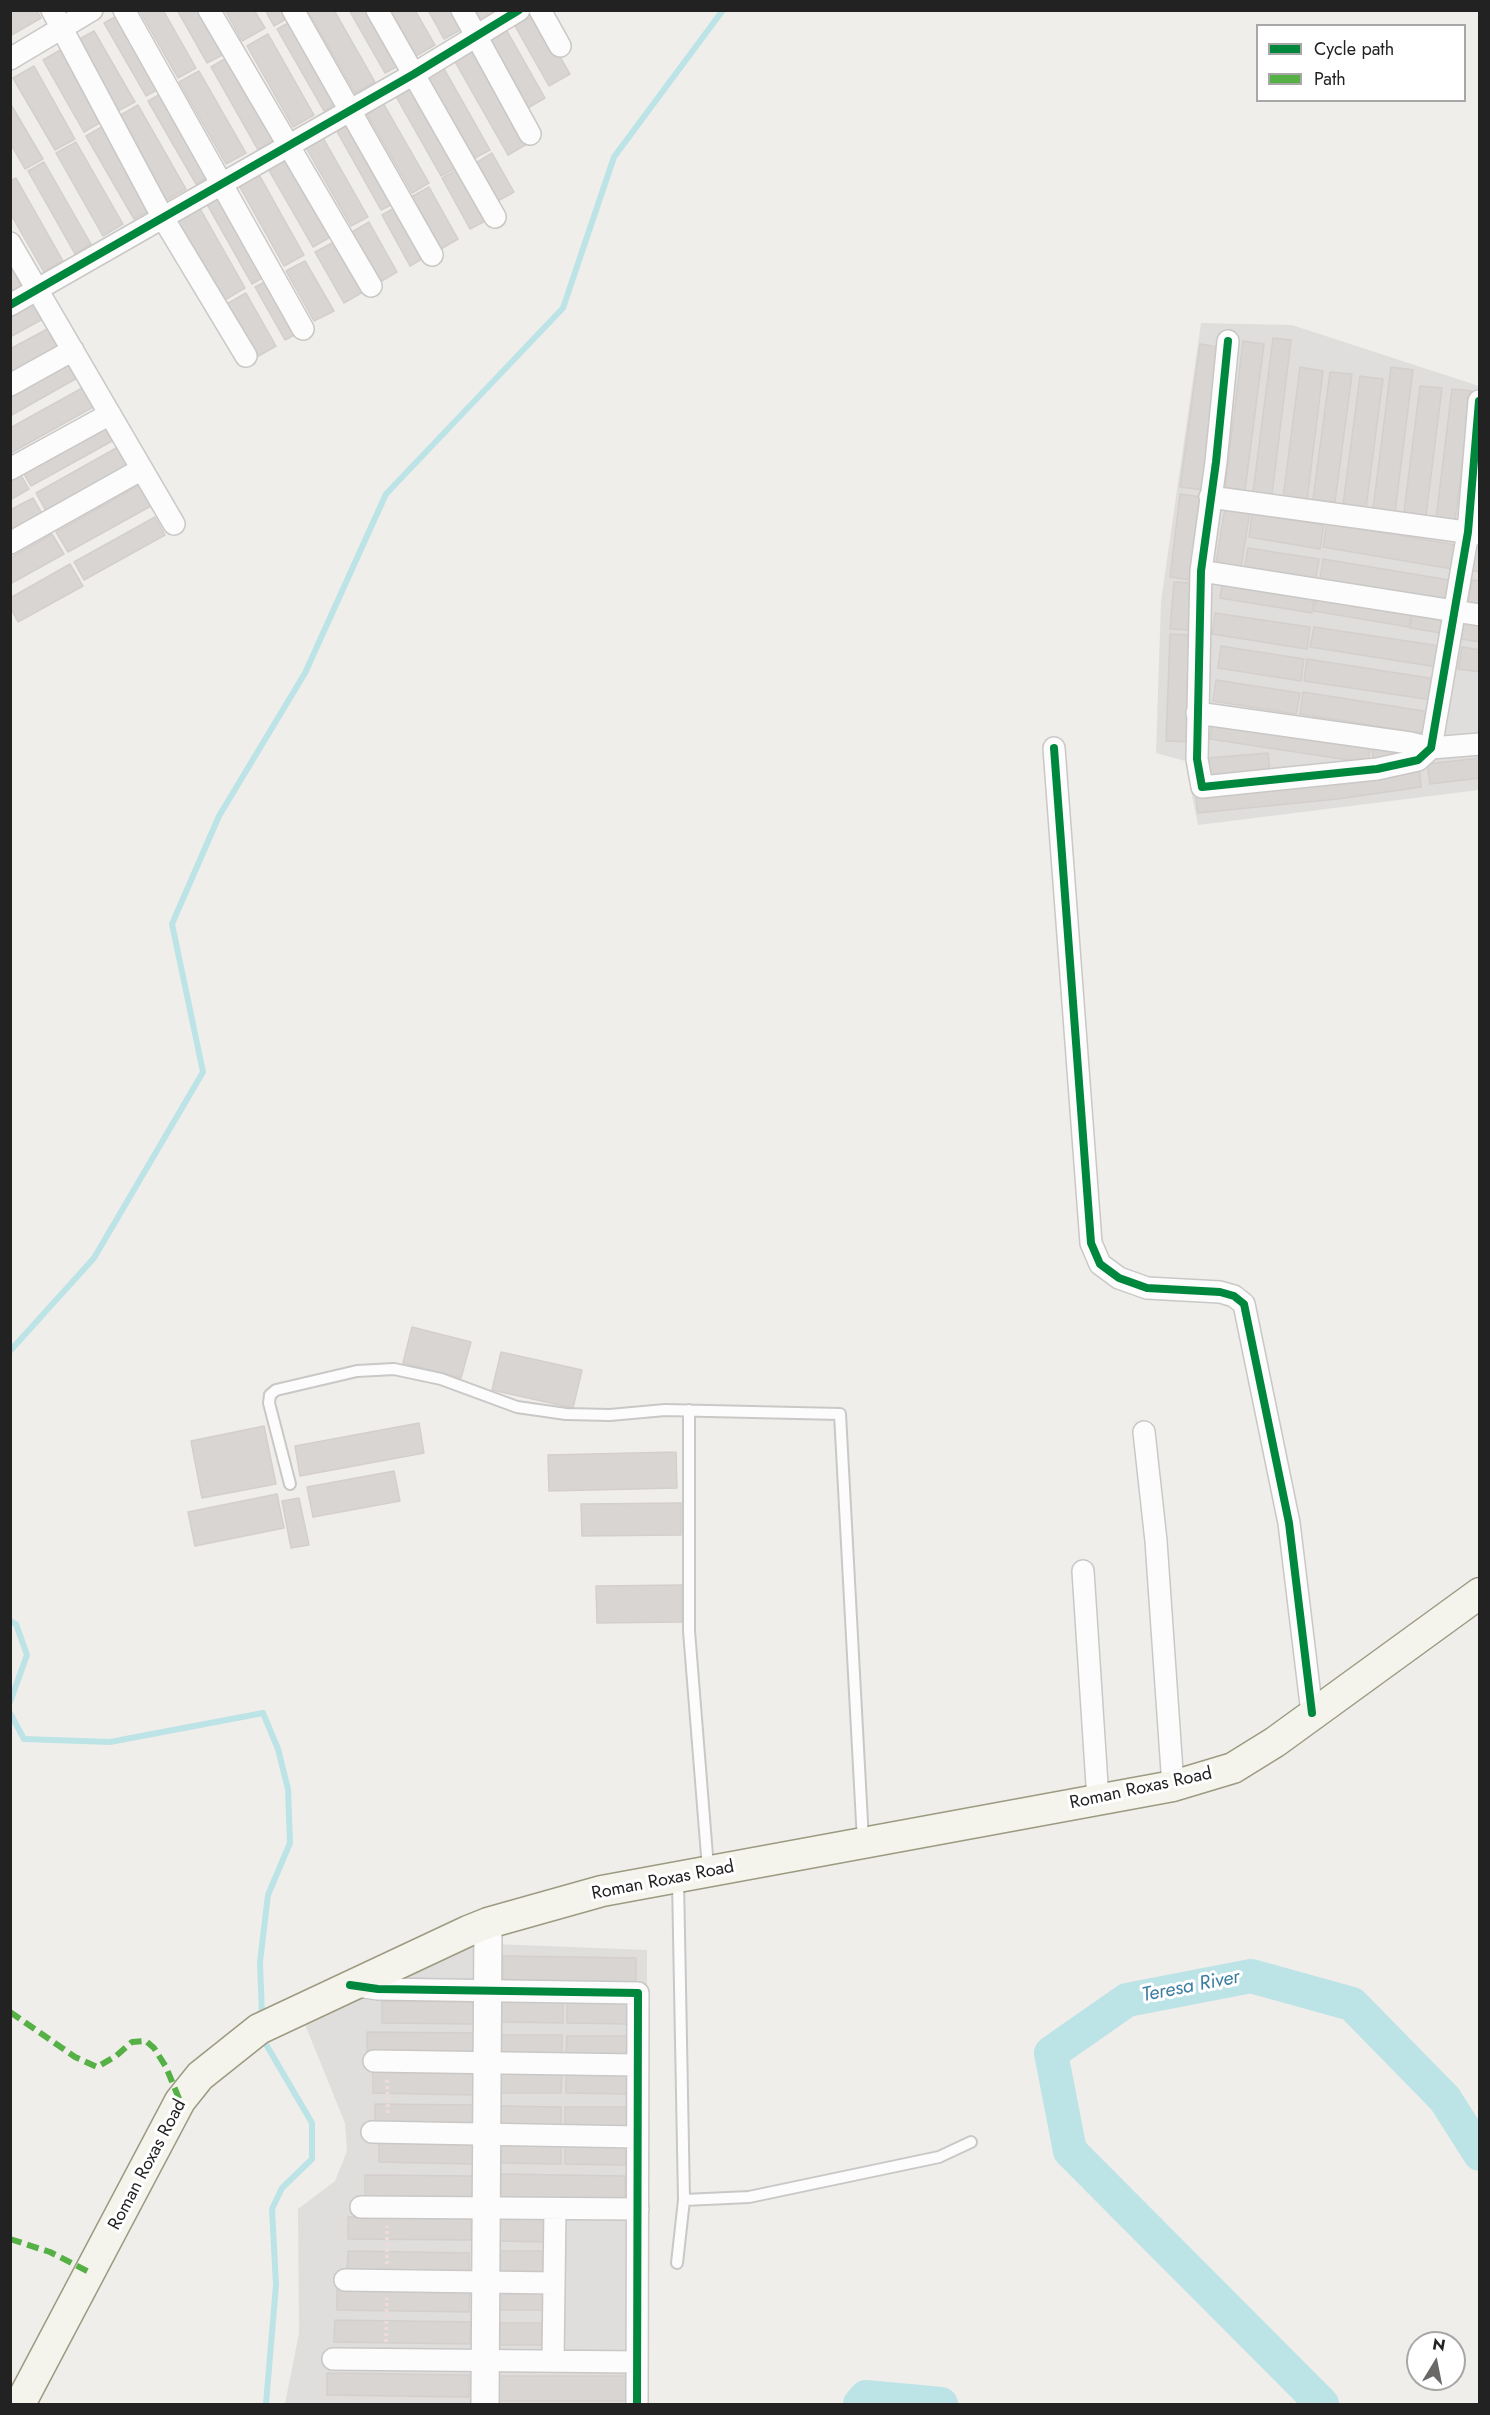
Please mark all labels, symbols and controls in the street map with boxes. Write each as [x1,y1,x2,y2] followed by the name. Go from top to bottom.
[1256,24,1466,102] legend
[1314,36,1394,62] text: Cycle path
[1314,66,1346,92] text: Path
[1068,1763,1214,1815] street label: Roman Roxas Road
[590,1857,736,1905] street label: Roman Roxas Road
[1140,1966,1242,2008] water label: Teresa River
[104,2096,192,2234] street label: Roman Roxas Road
[1406,2331,1466,2391] north arrow
[1431,2332,1447,2357] text: N

